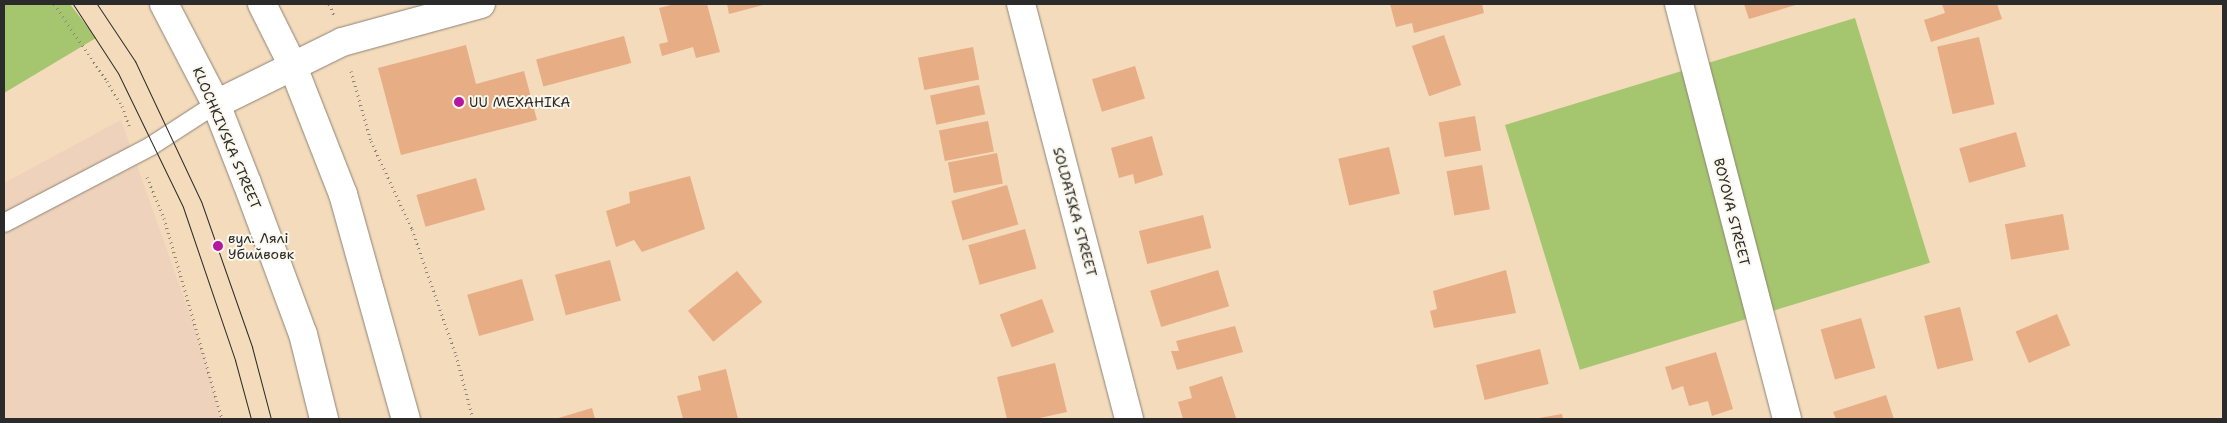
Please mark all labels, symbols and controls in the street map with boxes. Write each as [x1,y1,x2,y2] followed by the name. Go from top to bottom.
[189,64,265,212] street label: KLOCHKIVSKA STREET
[469,94,570,110] place label: UU МЕХАНІКА
[453,96,465,108] marker: UU МЕХАНІКА
[1050,145,1100,279] street label: SOLDATSKA STREET
[1710,156,1754,268] street label: BOYOVA STREET
[228,230,294,262] place label: вул. Лялі Убийвовк
[212,240,224,252] marker: вул. Лялі Убийвовк

